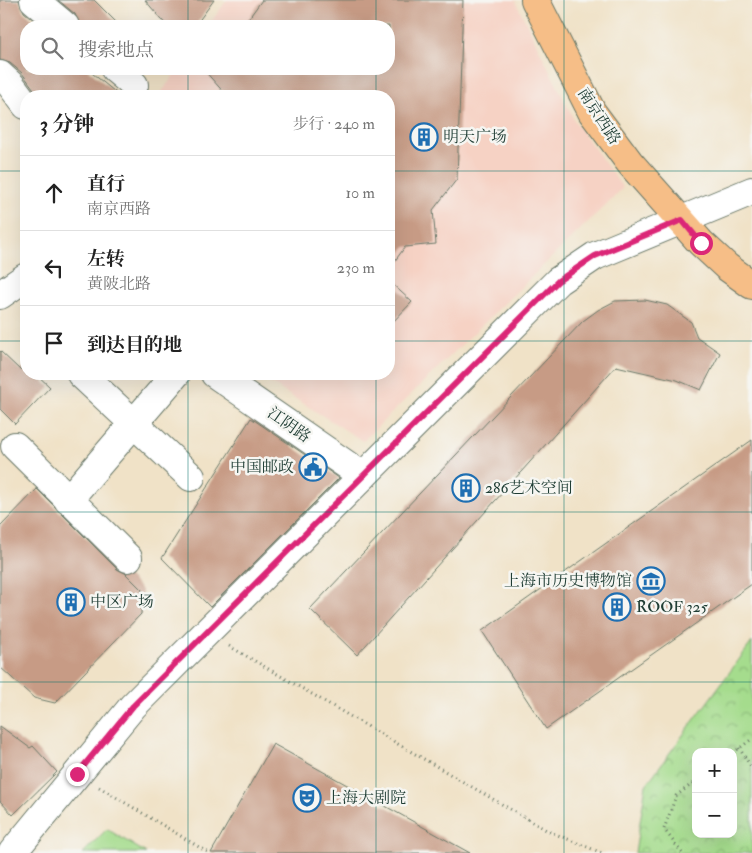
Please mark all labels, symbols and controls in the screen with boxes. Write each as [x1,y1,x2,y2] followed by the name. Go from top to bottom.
[20,20,395,75] search box
[38,34,66,62] icon: search
[78,38,154,62] text: 搜索地点
[573,84,625,148] street label: 南京西路
[40,111,94,138] text: 3 分钟
[292,114,375,134] text: 步行 · 240 m
[409,122,439,152] building icon: 明天广场
[443,127,507,147] place label: 明天广场
[87,172,125,196] text: 直行
[40,179,68,207] icon: ahead
[345,183,375,203] text: 10 m
[87,199,151,219] text: 南京西路
[690,232,713,255] route start
[87,247,125,271] text: 左转
[40,254,68,282] icon: left
[337,258,375,278] text: 230 m
[87,274,151,294] text: 黄陂北路
[40,329,68,357] icon: arrive
[87,333,182,357] text: 到达目的地
[264,403,314,447] street label: 江阴路
[298,452,328,482] public building icon: 中国邮政
[230,457,294,477] place label: 中国邮政
[451,473,481,503] building icon: 286艺术空间
[485,478,573,498] place label: 286艺术空间
[636,566,666,596] museum icon: 上海市历史博物馆
[504,571,632,591] place label: 上海市历史博物馆
[56,587,86,617] building icon: 中区广场
[90,592,154,612] place label: 中区广场
[602,592,632,622] building icon: ROOF 325
[636,597,708,617] place label: ROOF 325
[692,748,737,838] map controls
[692,748,737,793] button: +
[66,763,89,786] route end
[292,783,322,813] theatre icon: 上海大剧院
[326,788,406,808] place label: 上海大剧院
[692,793,737,838] button: −

